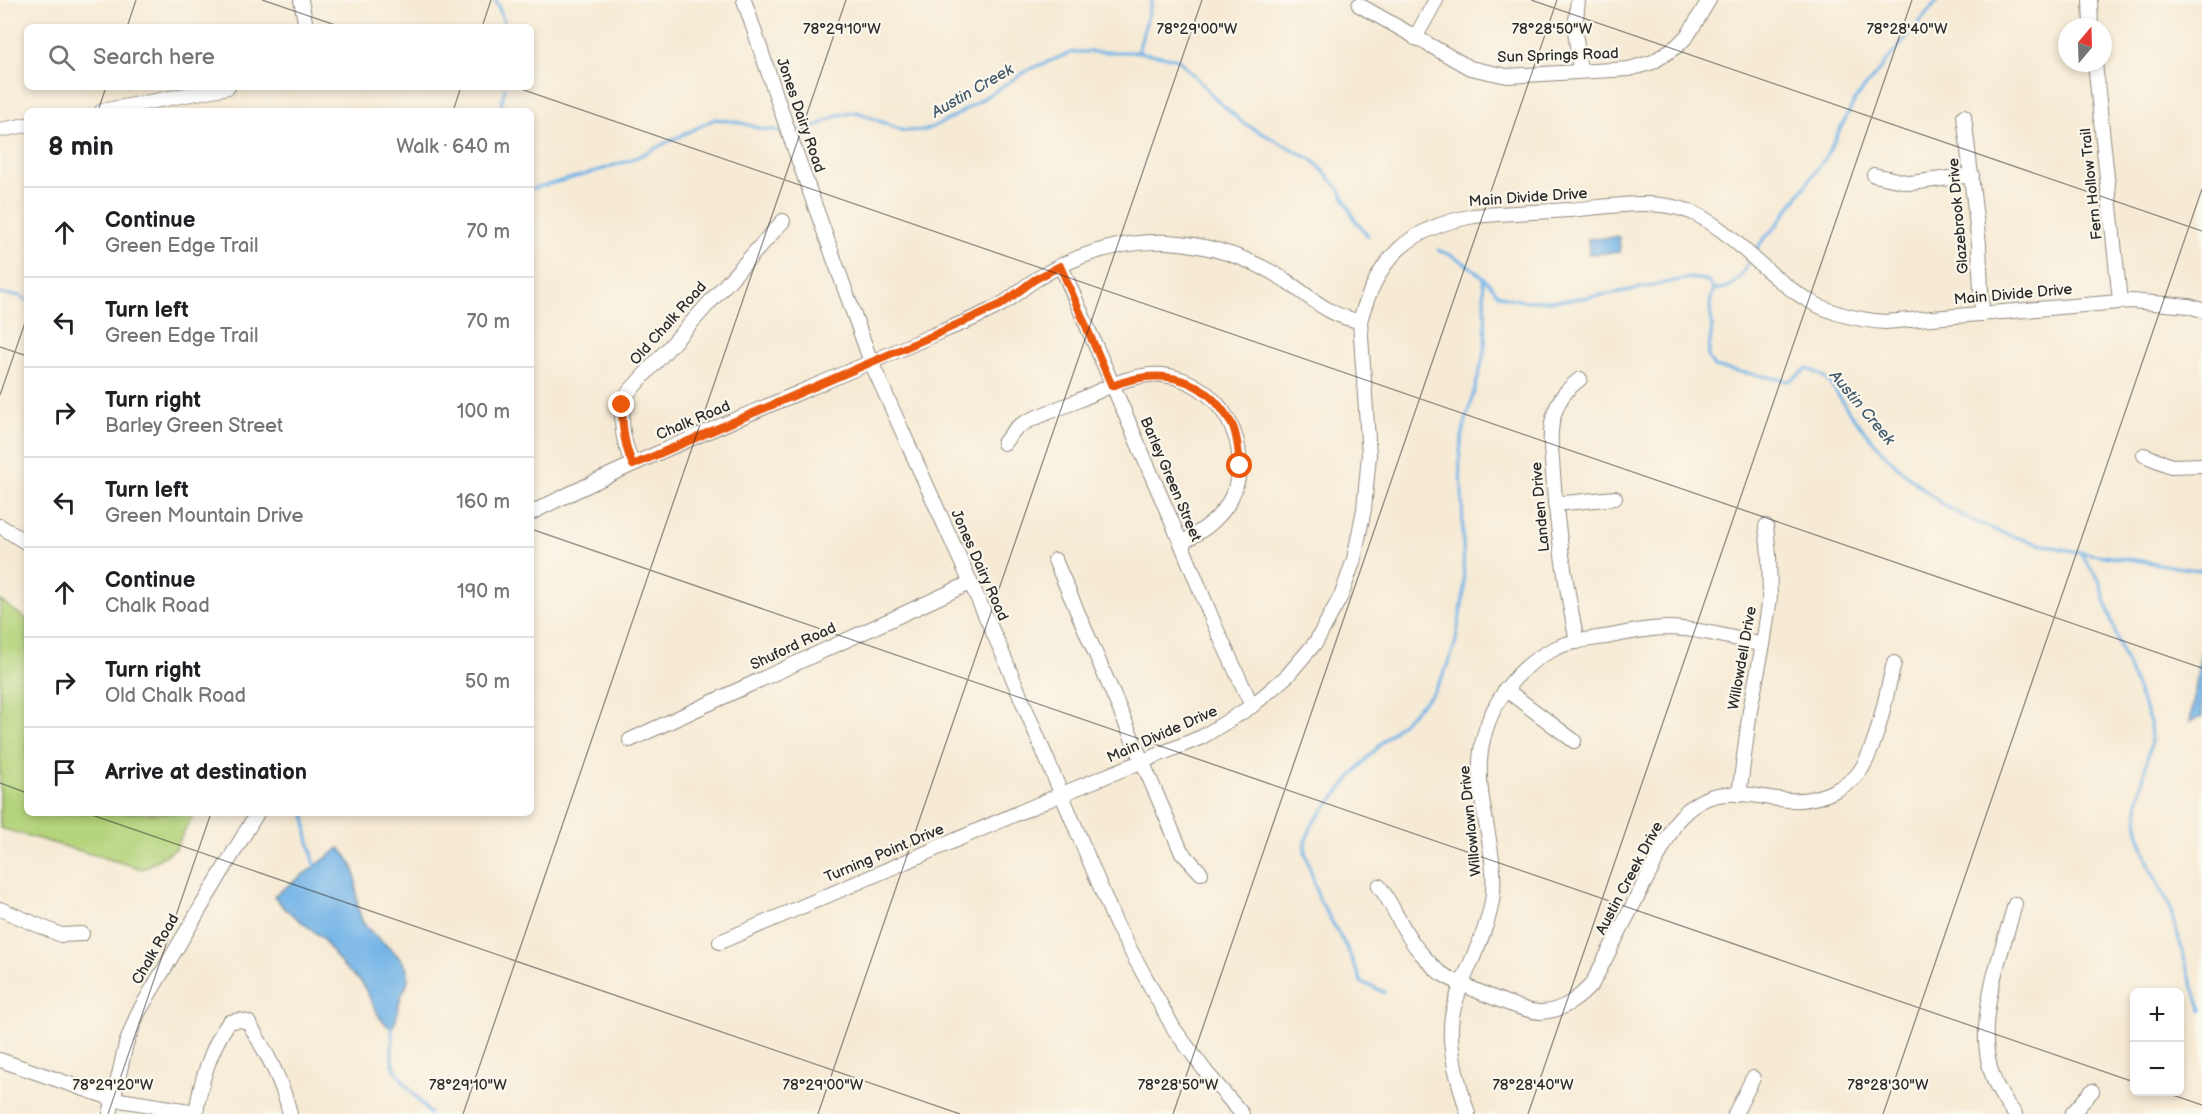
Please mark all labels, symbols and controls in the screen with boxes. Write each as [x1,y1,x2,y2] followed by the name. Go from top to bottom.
[2058,18,2112,72] north arrow
[803,20,881,39] text: 78°29'10"W
[1157,20,1238,39] text: 78°29'00"W
[1512,20,1593,39] text: 78°28'50"W
[1866,20,1948,39] text: 78°28'40"W
[24,24,534,90] search box
[45,41,78,74] icon: search
[93,44,215,71] text: Search here
[1497,44,1619,67] street label: Sun Springs Road
[772,55,829,175] street label: Jones Dairy Road
[927,60,1018,123] water label: Austin Creek
[2076,127,2107,241] street label: Fern Hollow Trail
[48,132,114,163] text: 8 min
[396,135,510,159] text: Walk · 640 m
[1944,157,1973,275] street label: Glazebrook Drive
[1468,184,1588,211] street label: Main Divide Drive
[105,207,195,234] text: Continue
[48,216,81,249] icon: ahead
[466,220,510,244] text: 70 m
[105,234,258,258] text: Green Edge Trail
[626,278,711,369] street label: Old Chalk Road
[1953,280,2073,309] street label: Main Divide Drive
[105,297,189,324] text: Turn left
[48,306,81,339] icon: left
[466,310,510,334] text: 70 m
[105,324,258,348] text: Green Edge Trail
[1824,366,1899,450] water label: Austin Creek
[105,387,201,414] text: Turn right
[608,391,634,417] route end
[48,396,81,429] icon: right
[653,396,733,445] street label: Chalk Road
[457,400,510,424] text: 100 m
[105,414,283,438] text: Barley Green Street
[1136,414,1206,545] street label: Barley Green Street
[1226,452,1252,478] route start
[1527,461,1554,553] street label: Landen Drive
[105,477,189,504] text: Turn left
[48,486,81,519] icon: left
[456,490,510,514] text: 160 m
[105,504,303,528] text: Green Mountain Drive
[946,507,1013,624] street label: Jones Dairy Road
[105,567,195,594] text: Continue
[48,576,81,609] icon: ahead
[457,580,510,604] text: 190 m
[105,594,210,618] text: Chalk Road
[1724,605,1761,711] street label: Willowdell Drive
[747,618,839,675] street label: Shuford Road
[105,657,201,684] text: Turn right
[48,666,81,699] icon: right
[465,670,510,694] text: 50 m
[105,684,246,708] text: Old Chalk Road
[1104,702,1220,767] street label: Main Divide Drive
[48,756,81,789] icon: arrive
[105,759,307,786] text: Arrive at destination
[1455,765,1486,877] street label: Willowlawn Drive
[1592,818,1667,938] street label: Austin Creek Drive
[822,820,947,887] street label: Turning Point Drive
[128,911,183,988] street label: Chalk Road
[2130,988,2184,1096] map controls
[2130,988,2184,1042] button: +
[2130,1042,2184,1096] button: −
[73,1076,154,1095] text: 78°29'20"W
[429,1076,507,1095] text: 78°29'10"W
[783,1076,864,1095] text: 78°29'00"W
[1138,1076,1219,1095] text: 78°28'50"W
[1492,1076,1574,1095] text: 78°28'40"W
[1847,1076,1929,1095] text: 78°28'30"W

